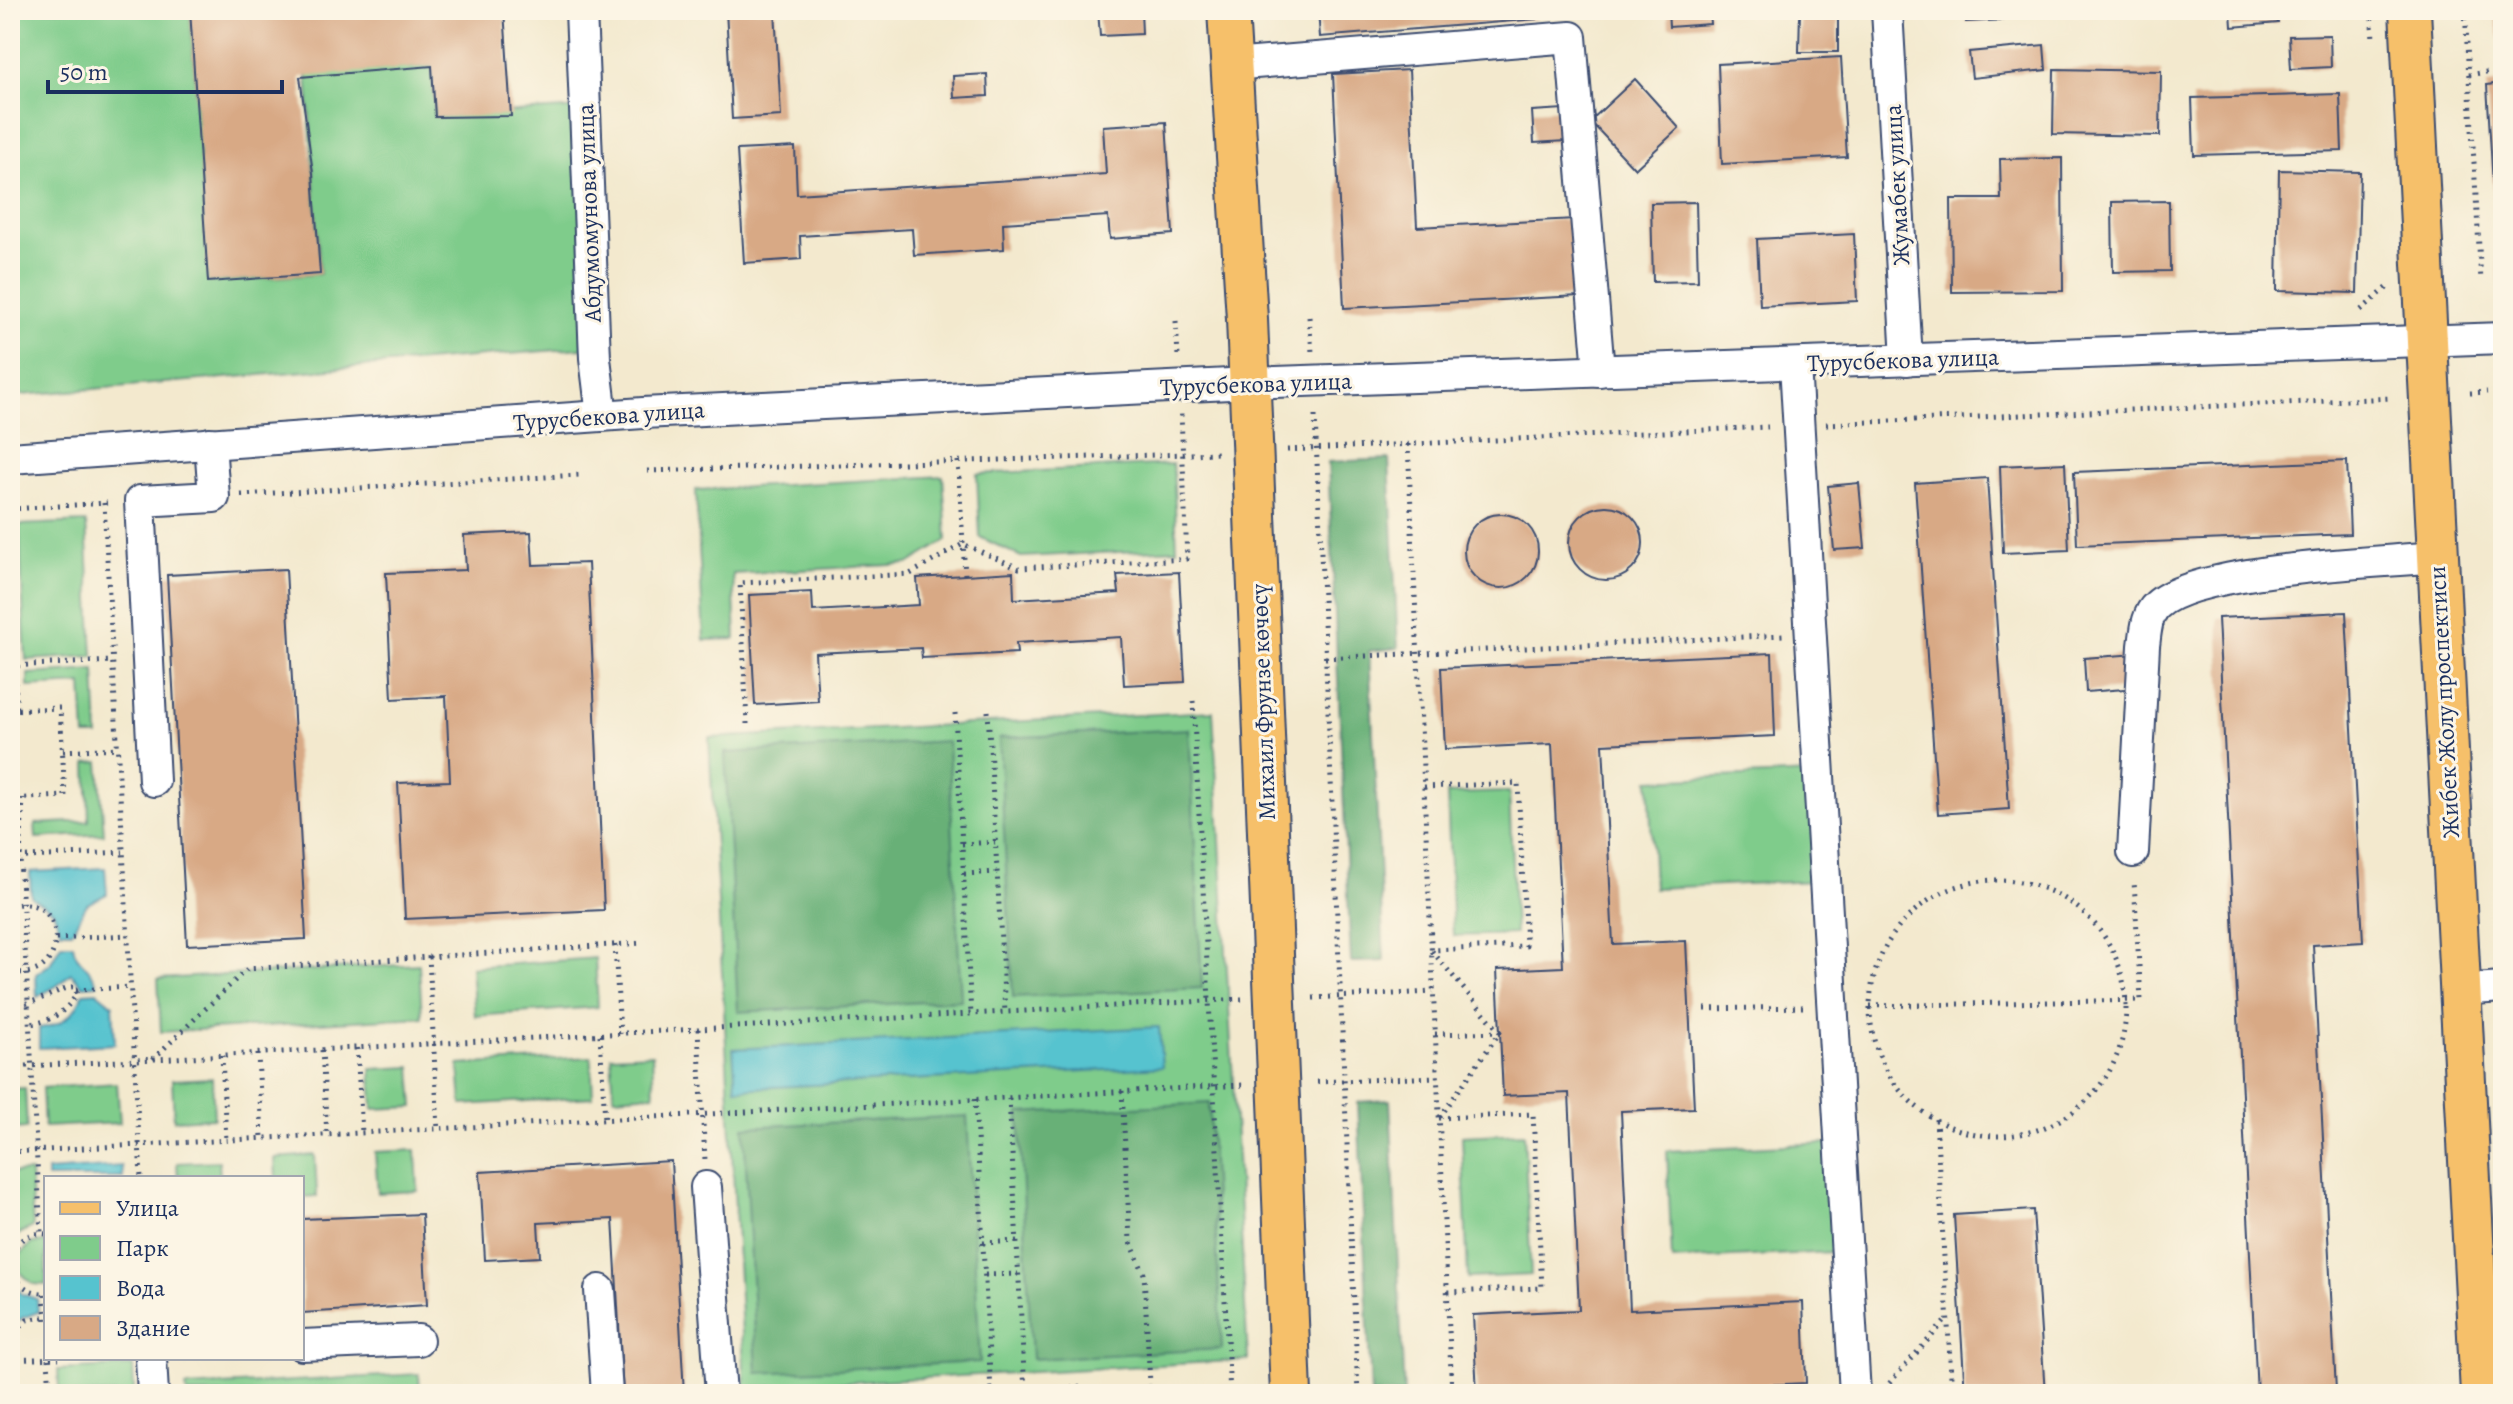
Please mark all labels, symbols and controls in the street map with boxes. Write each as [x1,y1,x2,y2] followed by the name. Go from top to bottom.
[48,44,282,94] scale bar
[60,56,108,88] text: 50 m
[569,103,609,324] street label: Абдумомунова улица
[1877,104,1917,266] street label: Жумабек улица
[1806,341,2000,379] street label: Турусбекова улица
[1159,365,1353,403] street label: Турусбекова улица
[512,393,706,439] street label: Турусбекова улица
[2421,565,2467,839] street label: Жибек Жолу проспектиси
[1243,583,1283,821] street label: Михаил Фрунзе көчөсү
[44,1176,304,1360] legend
[116,1192,179,1224] text: Улица
[116,1232,169,1264] text: Парк
[116,1272,165,1304] text: Вода
[116,1312,191,1344] text: Здание

